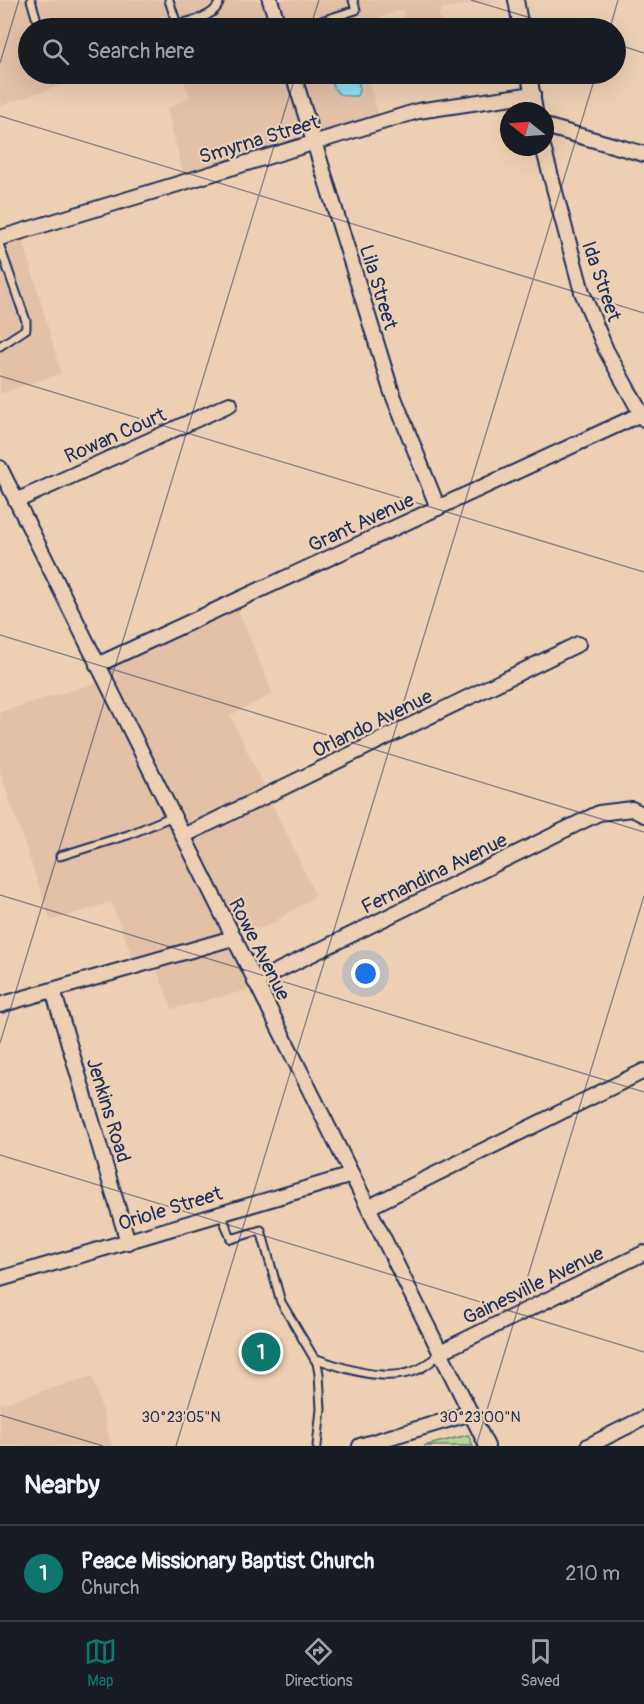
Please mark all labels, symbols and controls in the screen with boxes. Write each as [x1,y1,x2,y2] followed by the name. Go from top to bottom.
[18,18,626,84] search box
[39,35,72,68] icon: search
[87,37,194,65] text: Search here
[500,102,554,156] north arrow
[196,109,323,170] street label: Smyrna Street
[576,238,627,326] street label: Ida Street
[354,242,404,334] street label: Lila Street
[61,402,171,469] street label: Rowan Court
[304,487,418,558] street label: Grant Avenue
[308,684,437,763] street label: Orlando Avenue
[357,827,511,920] street label: Fernandina Avenue
[223,894,296,1005] street label: Rowe Avenue
[351,959,380,988] your location
[81,1055,136,1165] street label: Jenkins Road
[115,1181,226,1236] street label: Oriole Street
[459,1240,608,1330] street label: Gainesville Avenue
[242,1330,280,1374] pin: 1
[141,1408,221,1427] text: 30°23'05"N
[439,1408,521,1427] text: 30°23'00"N
[24,1469,100,1501] text: Nearby
[81,1547,374,1575] text: Peace Missionary Baptist Church
[40,1561,47,1586] text: 1
[565,1561,620,1586] text: 210 m
[81,1575,139,1600] text: Church
[84,1635,117,1691] tab: Map
[285,1635,353,1691] tab: Directions
[520,1635,560,1691] tab: Saved

